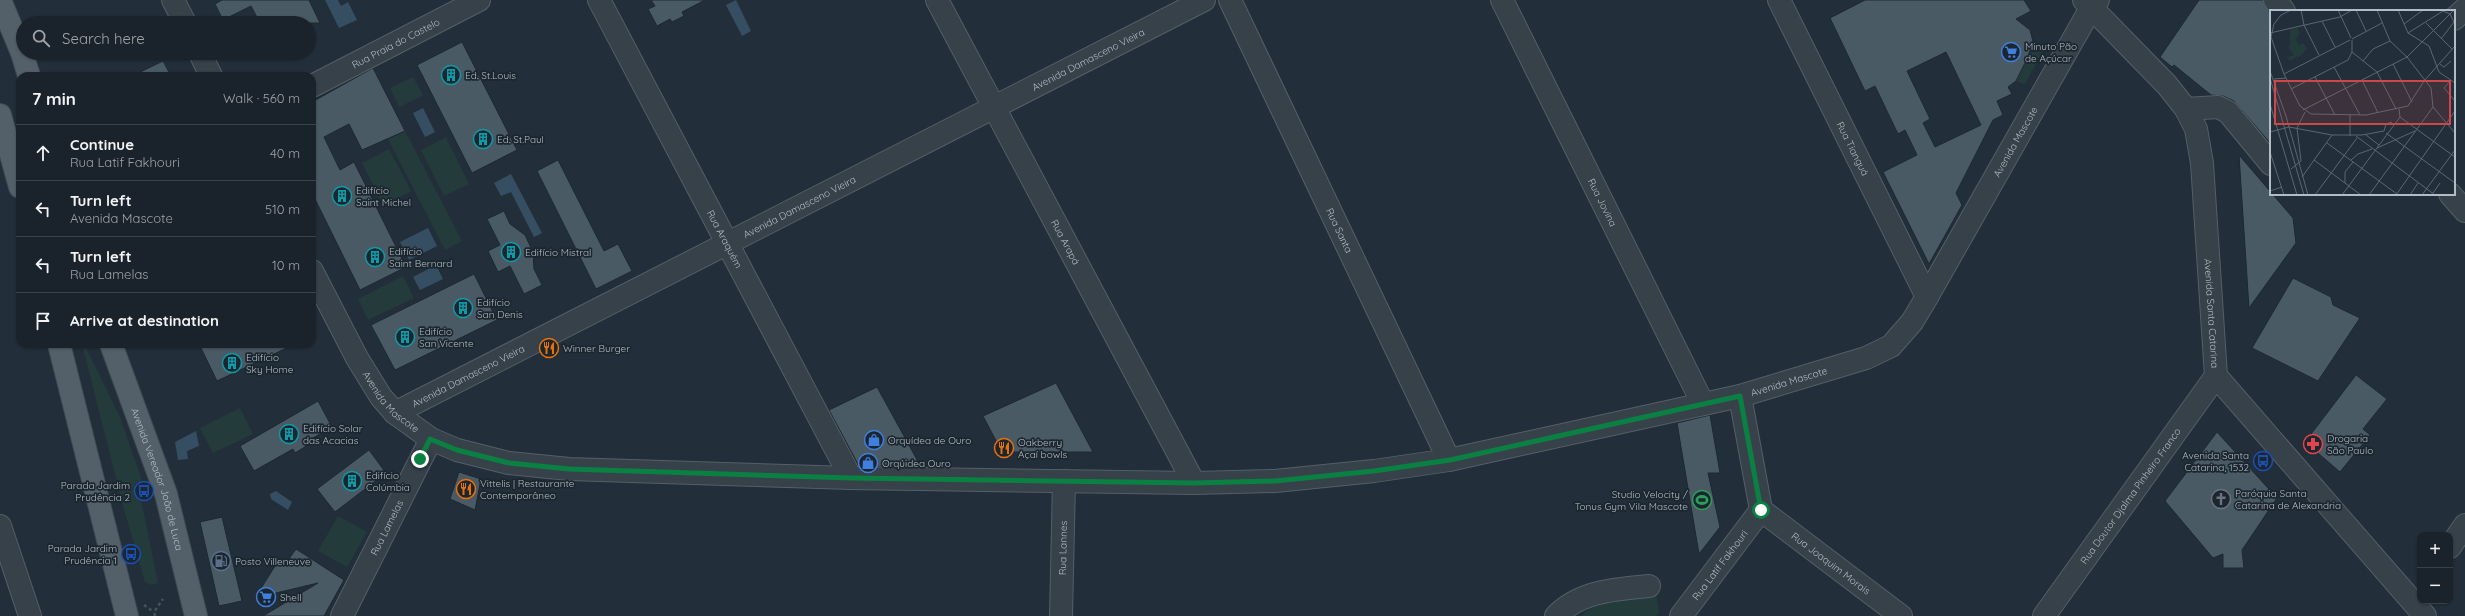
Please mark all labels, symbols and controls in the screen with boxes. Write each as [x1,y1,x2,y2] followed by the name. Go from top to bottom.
[2270,10,2455,195] inset map
[350,15,442,71] street label: Rua Praia do Castelo
[16,16,316,60] search box
[1030,26,1147,94] street label: Avenida Damasceno Vieira
[30,27,52,49] icon: search
[62,29,145,48] text: Search here
[2025,40,2077,65] place label: Minuto Pão de Açúcar
[2000,41,2022,63] supermarket icon: Minuto Pão de Açúcar
[440,64,462,86] building icon: Ed. St.Louis
[465,69,516,82] place label: Ed. St.Louis
[32,88,76,109] text: 7 min
[223,90,300,106] text: Walk · 560 m
[1990,104,2041,180] street label: Avenida Mascote
[1834,119,1872,178] street label: Rua Tianguá
[472,128,494,150] building icon: Ed. St.Paul
[497,133,544,146] place label: Ed. St.Paul
[70,135,134,154] text: Continue
[32,142,54,164] icon: ahead
[270,145,300,161] text: 40 m
[70,154,180,170] text: Rua Latif Fakhouri
[741,173,858,241] street label: Avenida Damasceno Vieira
[1585,176,1620,229] street label: Rua Jovina
[356,184,411,209] place label: Edifício Saint Michel
[331,185,353,207] building icon: Edifício Saint Michel
[70,191,132,210] text: Turn left
[32,198,54,220] icon: left
[265,201,300,217] text: 510 m
[1323,206,1355,255] street label: Rua Santa
[704,208,745,270] street label: Rua Araquém
[70,210,173,226] text: Avenida Mascote
[1048,217,1083,267] street label: Rua Arapá
[500,241,522,263] building icon: Edifício Mistral
[389,245,452,270] place label: Edifício Saint Bernard
[364,246,386,268] building icon: Edifício Saint Bernard
[525,246,591,259] place label: Edifício Mistral
[70,247,132,266] text: Turn left
[32,254,54,276] icon: left
[272,257,300,273] text: 10 m
[2201,258,2221,368] street label: Avenida Santa Catarina
[70,266,148,282] text: Rua Lamelas
[477,296,523,321] place label: Edifício San Denis
[452,297,474,319] building icon: Edifício San Denis
[32,310,54,332] icon: arrive
[70,311,219,330] text: Arrive at destination
[419,325,474,350] place label: Edifício San Vicente
[394,326,416,348] building icon: Edifício San Vicente
[538,337,560,359] restaurant icon: Winner Burger
[410,342,527,410] street label: Avenida Damasceno Vieira
[563,342,630,355] place label: Winner Burger
[246,351,294,376] place label: Edifício Sky Home
[221,352,243,374] building icon: Edifício Sky Home
[1749,364,1829,399] street label: Avenida Mascote
[360,369,422,436] street label: Avenida Mascote
[128,406,186,552] street label: Avenida Vereador João de Luca
[303,422,363,447] place label: Edifício Solar das Acacias
[278,423,300,445] building icon: Edifício Solar das Acacias
[2077,425,2184,567] street label: Rua Doutor Djalma Pinheiro Franco
[863,429,885,451] shop icon: Orquídea de Ouro
[2327,432,2373,457] place label: Drogaria São Paulo
[2302,433,2324,455] pharmacy icon: Drogaria São Paulo
[888,434,971,447] place label: Orquídea de Ouro
[1018,436,1068,461] place label: Oakberry Açaí bowls
[993,437,1015,459] restaurant icon: Oakberry Açaí bowls
[2182,449,2249,474] place label: Avenida Santa Catarina, 1532
[411,450,429,468] route end
[2252,450,2274,472] bus stop icon: Avenida Santa Catarina, 1532
[857,452,879,474] shop icon: Orqúidea Ouro
[882,457,951,470] place label: Orqúidea Ouro
[366,469,410,494] place label: Edifício Colúmbia
[341,470,363,492] building icon: Edifício Colúmbia
[480,477,575,502] place label: Vittelis | Restaurante Contemporâneo
[455,478,477,500] restaurant icon: Vittelis | Restaurante Contemporâneo
[61,479,130,504] place label: Parada Jardim Prudência 2
[133,480,155,502] bus stop icon: Parada Jardim Prudência 2
[2235,487,2341,512] place label: Paróquia Santa Catarina de Alexandria
[1575,488,1689,513] place label: Studio Velocity / Tonus Gym Vila Mascote
[2210,488,2232,510] church icon: Paróquia Santa Catarina de Alexandria
[1691,489,1713,511] sports icon: Studio Velocity / Tonus Gym Vila Mascote
[368,498,406,558] street label: Rua Lamelas
[1752,501,1770,519] route start
[1056,520,1070,575] street label: Rua Lannes
[1689,528,1751,603] street label: Rua Latif Fakhouri
[1789,529,1873,598] street label: Rua Joaquim Morais
[2417,532,2453,604] map controls
[2417,532,2453,568] button: +
[48,542,117,567] place label: Parada Jardim Prudência 1
[120,543,142,565] bus stop icon: Parada Jardim Prudência 1
[210,550,232,572] fuel station icon: Posto Villeneuve
[235,555,311,568] place label: Posto Villeneuve
[2417,568,2453,604] button: −
[255,586,277,608] supermarket icon: Shell
[280,591,302,604] place label: Shell

